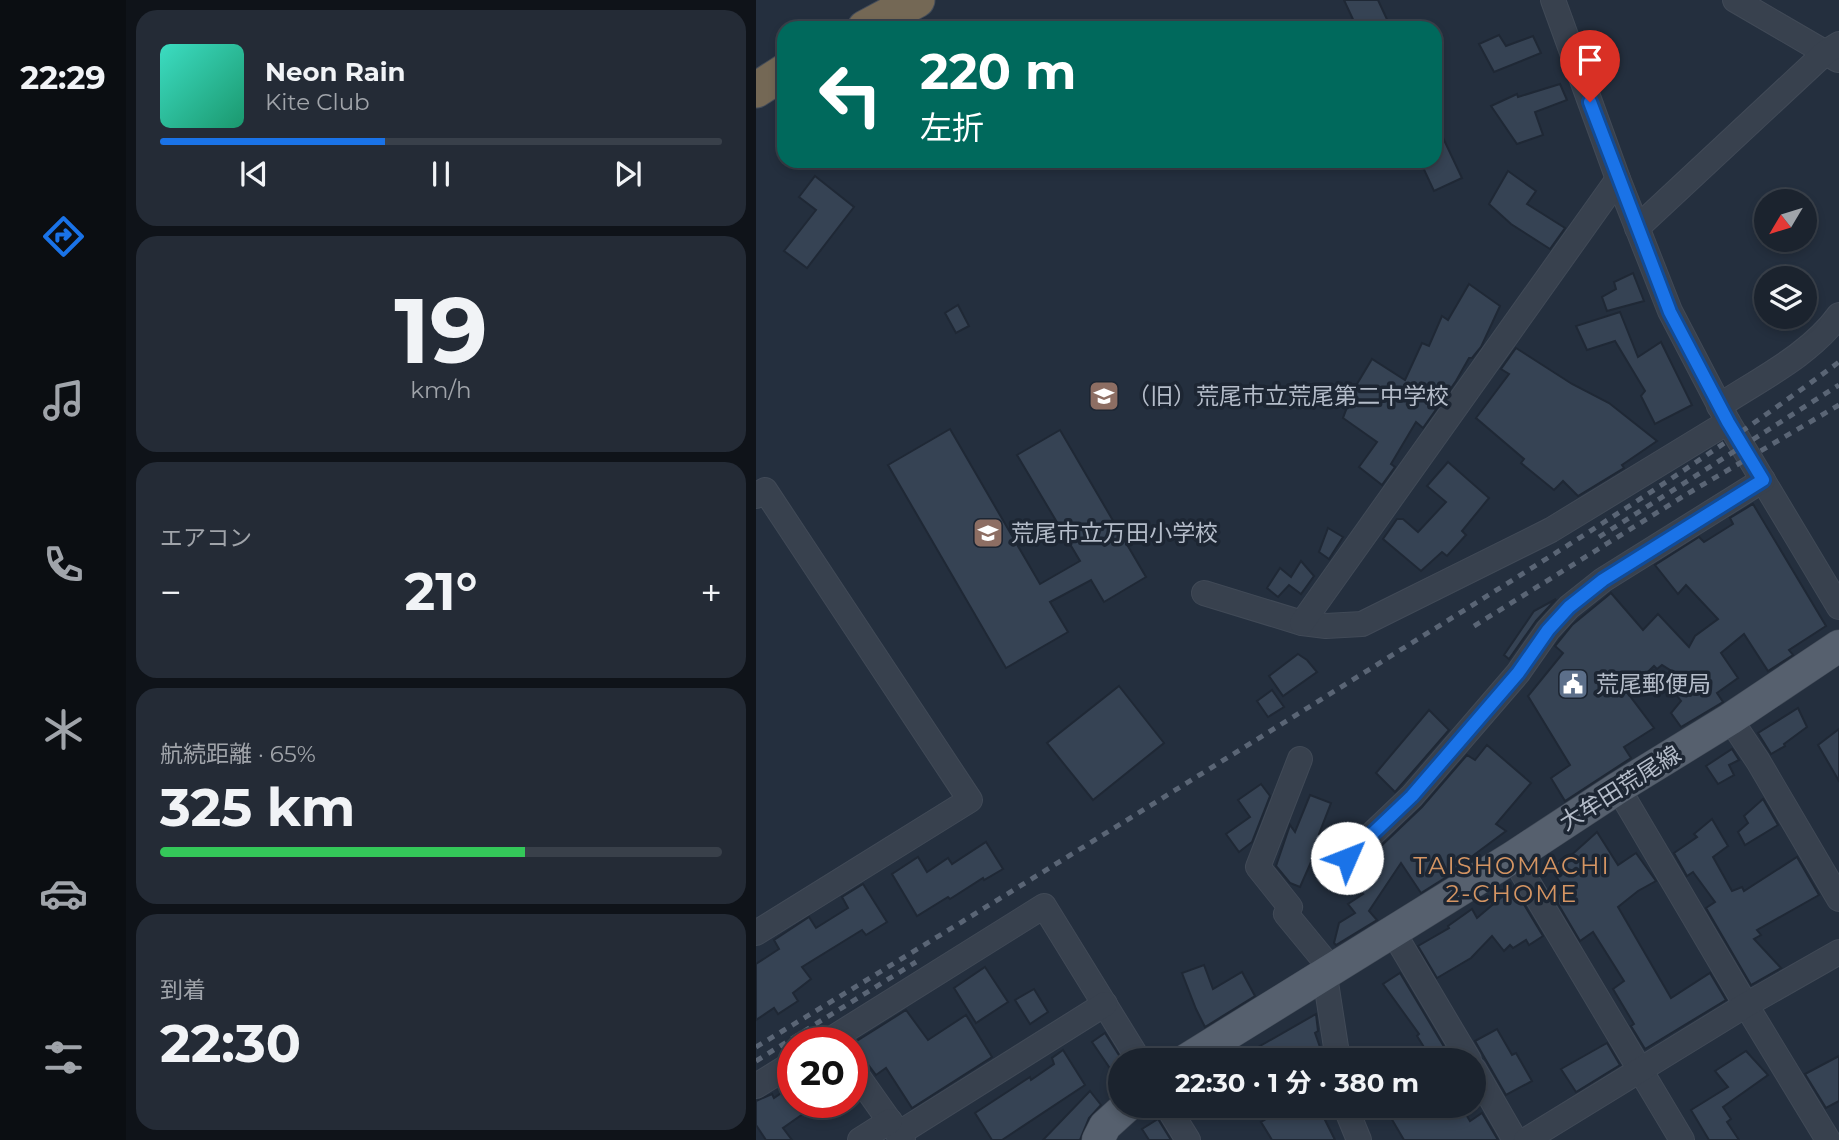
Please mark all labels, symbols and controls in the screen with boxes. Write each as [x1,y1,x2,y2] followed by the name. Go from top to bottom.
[1560,30,1620,102] pin
[1571,41,1609,79] icon: arrive
[920,42,1076,101] text: 220 m
[805,49,896,140] icon: left
[265,56,406,88] text: Neon Rain
[20,58,106,97] text: 22:29
[265,88,370,116] text: Kite Club
[920,108,984,147] text: 左折
[235,155,273,193] icon: previous
[422,155,460,193] icon: pause
[609,155,647,193] icon: next
[1754,189,1816,252] north arrow
[1754,189,1817,329] map controls
[39,212,88,261] icon: directions
[1754,266,1817,329] button: layers
[394,275,488,386] text: 19
[39,376,88,425] icon: music
[410,376,472,404] text: km/h
[1087,379,1121,413] school or university icon: （旧）荒尾市立荒尾第二中学校
[1127,382,1449,410] place label: （旧）荒尾市立荒尾第二中学校
[971,516,1005,550] school or university icon: 荒尾市立万田小学校
[1011,519,1218,547] place label: 荒尾市立万田小学校
[160,524,252,552] text: エアコン
[39,540,88,589] icon: phone
[405,560,477,623] text: 21°
[160,569,182,616] text: −
[700,569,722,616] text: +
[1556,667,1590,701] public building icon: 荒尾郵便局
[1596,670,1711,698] place label: 荒尾郵便局
[39,705,88,754] icon: climate
[160,740,316,768] text: 航続距離 · 65%
[1554,740,1686,836] street label: 大牟田荒尾線
[160,776,355,839] text: 325 km
[1310,821,1384,895] position arrow
[1413,851,1611,908] district label: TAISHOMACHI 2-CHOME
[39,869,88,918] icon: car
[160,976,206,1004] text: 到着
[160,1012,301,1075] text: 22:30
[777,1027,868,1118] speed limit sign: 20
[39,1033,88,1082] icon: filters
[1175,1067,1419,1099] text: 22:30 · 1 分 · 380 m

